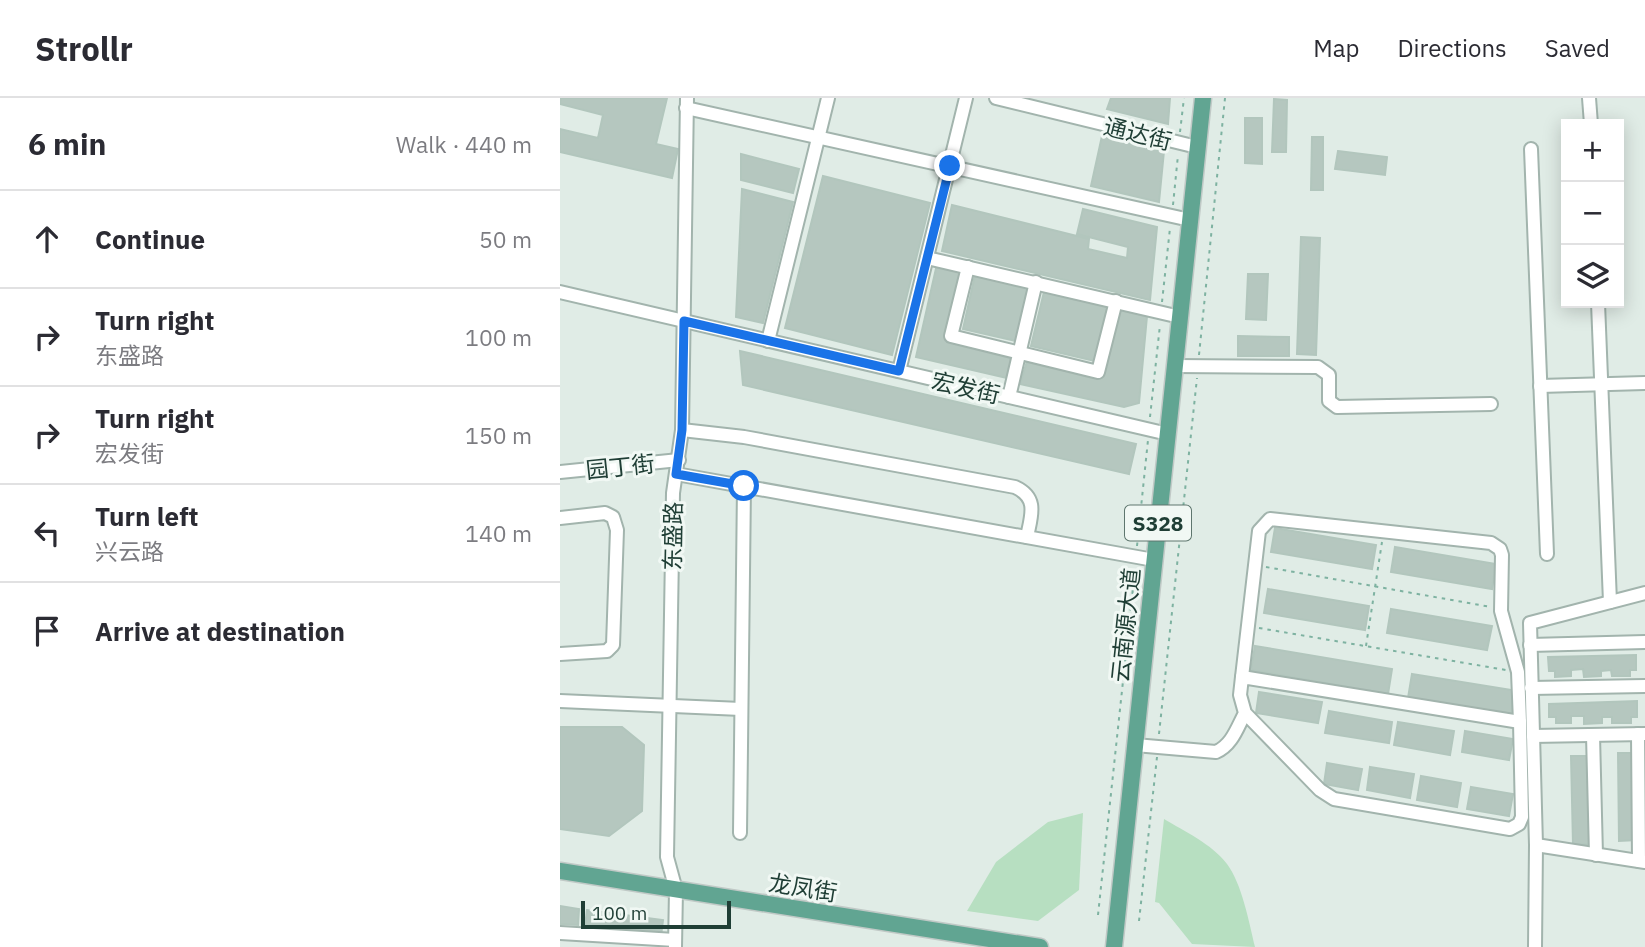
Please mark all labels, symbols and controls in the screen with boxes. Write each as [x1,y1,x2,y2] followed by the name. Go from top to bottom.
[35,27,133,70] text: Strollr
[1313,32,1359,64] text: Map
[1397,32,1507,64] text: Directions
[1545,32,1610,64] text: Saved
[1101,110,1175,156] street label: 通达街
[1561,119,1624,308] map controls
[1561,119,1624,182] button: +
[28,124,106,163] text: 6 min
[396,129,532,159] text: Walk · 440 m
[934,150,965,181] route end
[1561,182,1624,245] button: −
[28,220,66,258] icon: ahead
[95,222,205,256] text: Continue
[479,224,532,254] text: 50 m
[1561,245,1624,308] button: layers
[95,303,214,337] text: Turn right
[28,318,66,356] icon: right
[465,322,532,352] text: 100 m
[95,340,164,370] text: 东盛路
[929,365,1003,409] street label: 宏发街
[95,401,214,435] text: Turn right
[28,416,66,454] icon: right
[465,420,532,450] text: 150 m
[95,438,164,468] text: 宏发街
[584,447,656,485] street label: 园丁街
[728,470,759,501] route start
[95,499,198,533] text: Turn left
[656,501,688,571] street label: 东盛路
[1125,506,1191,540] road number: S328
[28,514,66,552] icon: left
[465,518,532,548] text: 140 m
[95,536,164,566] text: 兴云路
[1104,566,1146,684] street label: 云南源大道
[28,612,66,650] icon: arrive
[95,614,345,648] text: Arrive at destination
[767,867,839,907] street label: 龙凤街
[581,898,732,930] scale bar
[592,901,647,925] text: 100 m

